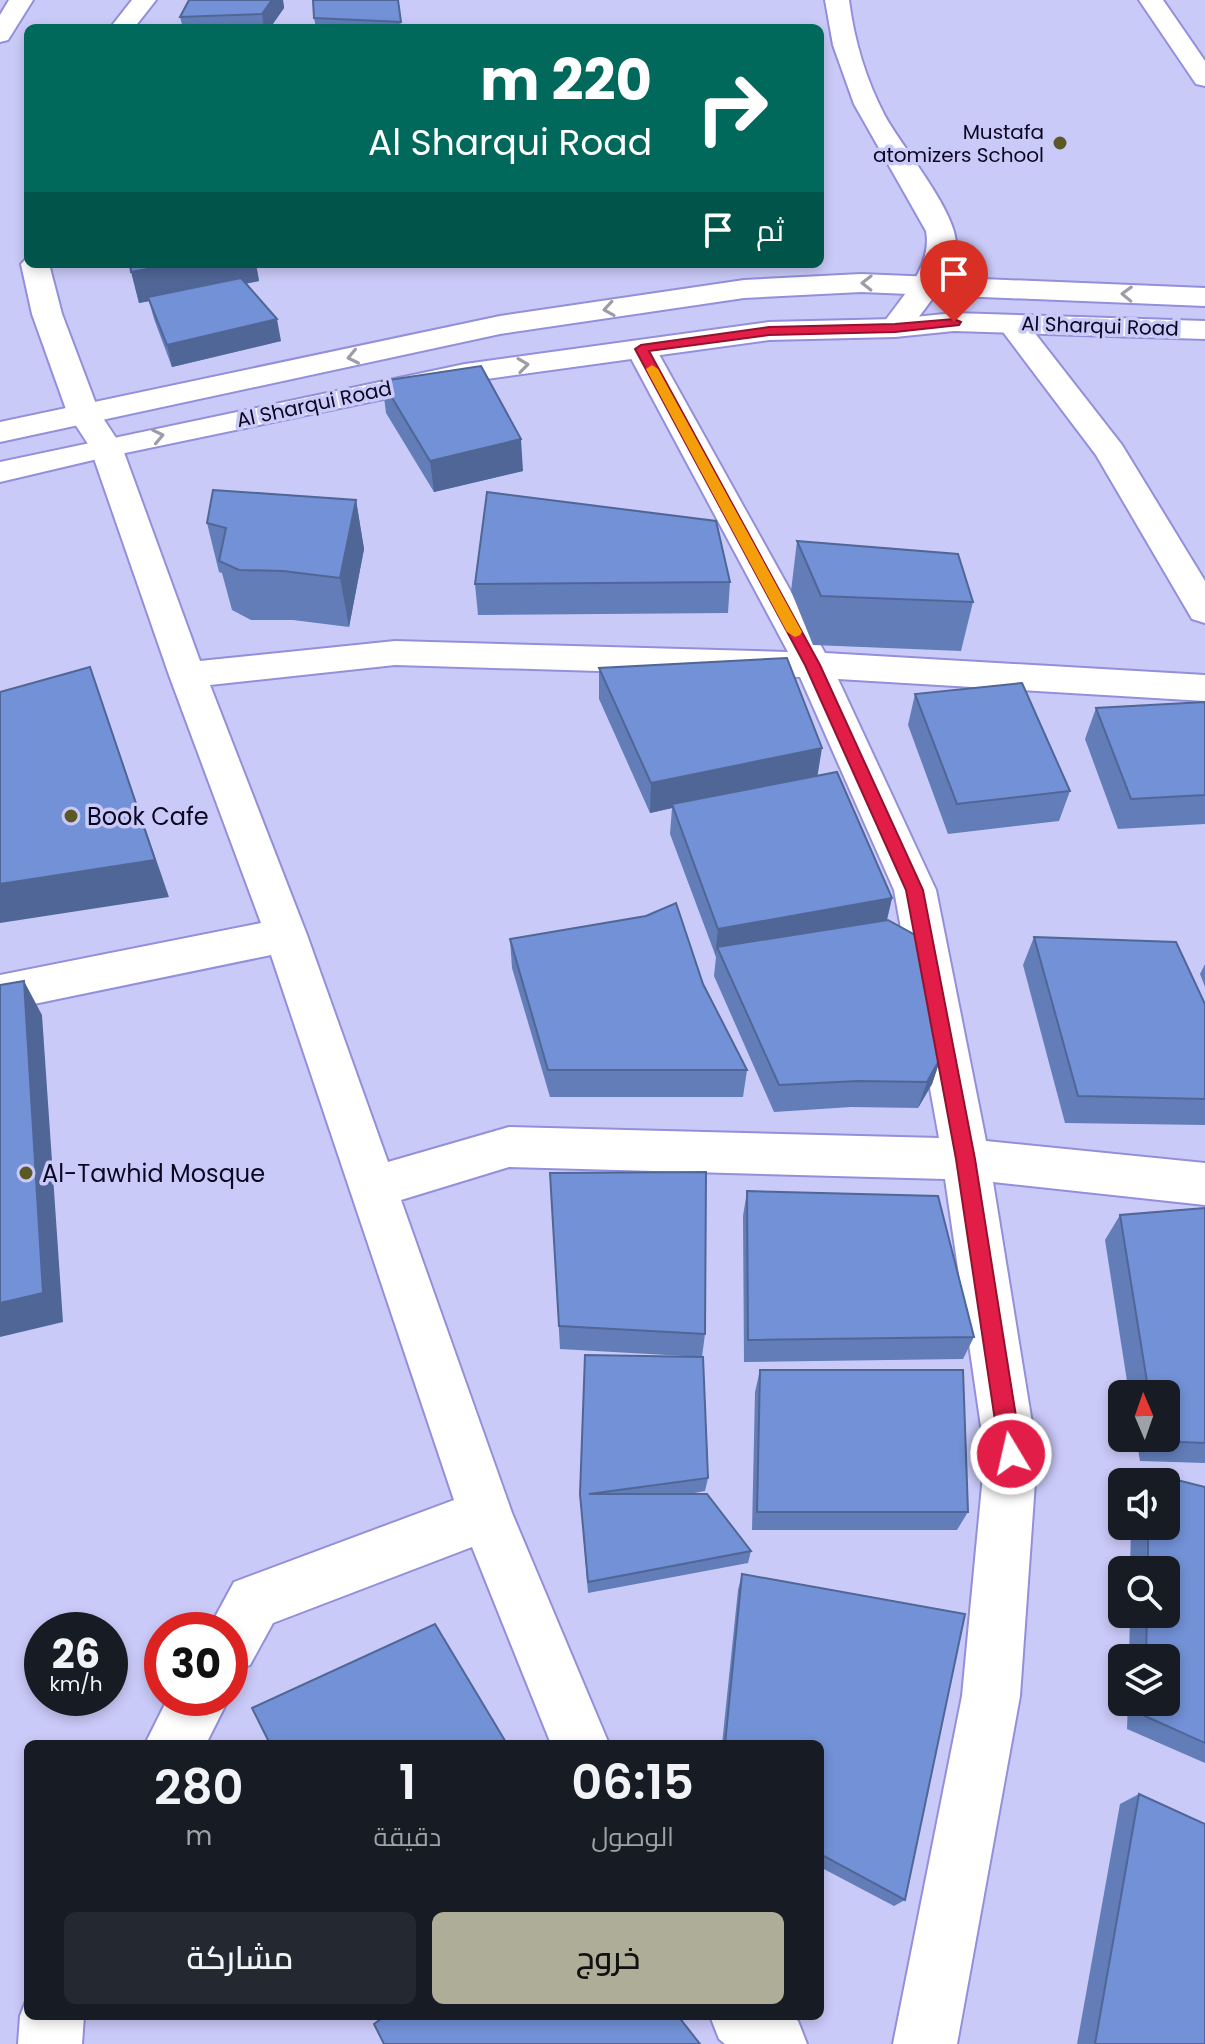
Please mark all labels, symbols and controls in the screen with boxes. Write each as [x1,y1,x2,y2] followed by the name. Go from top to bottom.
[480,41,652,120] text: 220 m
[680,56,784,160] icon: right
[368,117,652,168] text: Al Sharqui Road
[873,118,1044,169] place label: Mustafa atomizers School
[1051,134,1069,152] marker: Mustafa atomizers School
[696,208,740,252] icon: arrive
[756,209,784,252] text: ثم
[920,240,988,322] pin
[932,252,976,296] icon: arrive
[860,274,873,292] one-way arrow
[1120,285,1133,302] one-way arrow
[602,300,616,317] one-way arrow
[1021,309,1179,343] street label: Al Sharqui Road
[347,347,360,364] one-way arrow
[516,357,530,374] one-way arrow
[234,374,394,434] street label: Al Sharqui Road
[151,429,165,446] one-way arrow
[87,800,209,833] place label: Book Cafe
[62,807,80,825] marker: Book Cafe
[42,1157,265,1190] place label: Al-Tawhid Mosque
[17,1164,35,1182] marker: Al-Tawhid Mosque
[1108,1380,1180,1452] north arrow
[1108,1380,1180,1716] map controls
[969,1412,1053,1496] position arrow
[1108,1468,1180,1540] button: sound
[1108,1556,1180,1628] button: search
[144,1612,248,1716] speed limit sign: 30
[52,1626,100,1682] text: 26
[1108,1644,1180,1716] button: layers
[49,1670,103,1698] text: km/h
[399,1749,416,1816] text: 1
[571,1749,694,1816] text: 06:15
[154,1754,244,1821] text: 280
[185,1818,212,1854] text: m
[374,1819,441,1855] text: دقيقة
[591,1819,674,1855] text: الوصول
[64,1912,416,2004] button: مشاركة
[432,1912,784,2004] button: خروج

